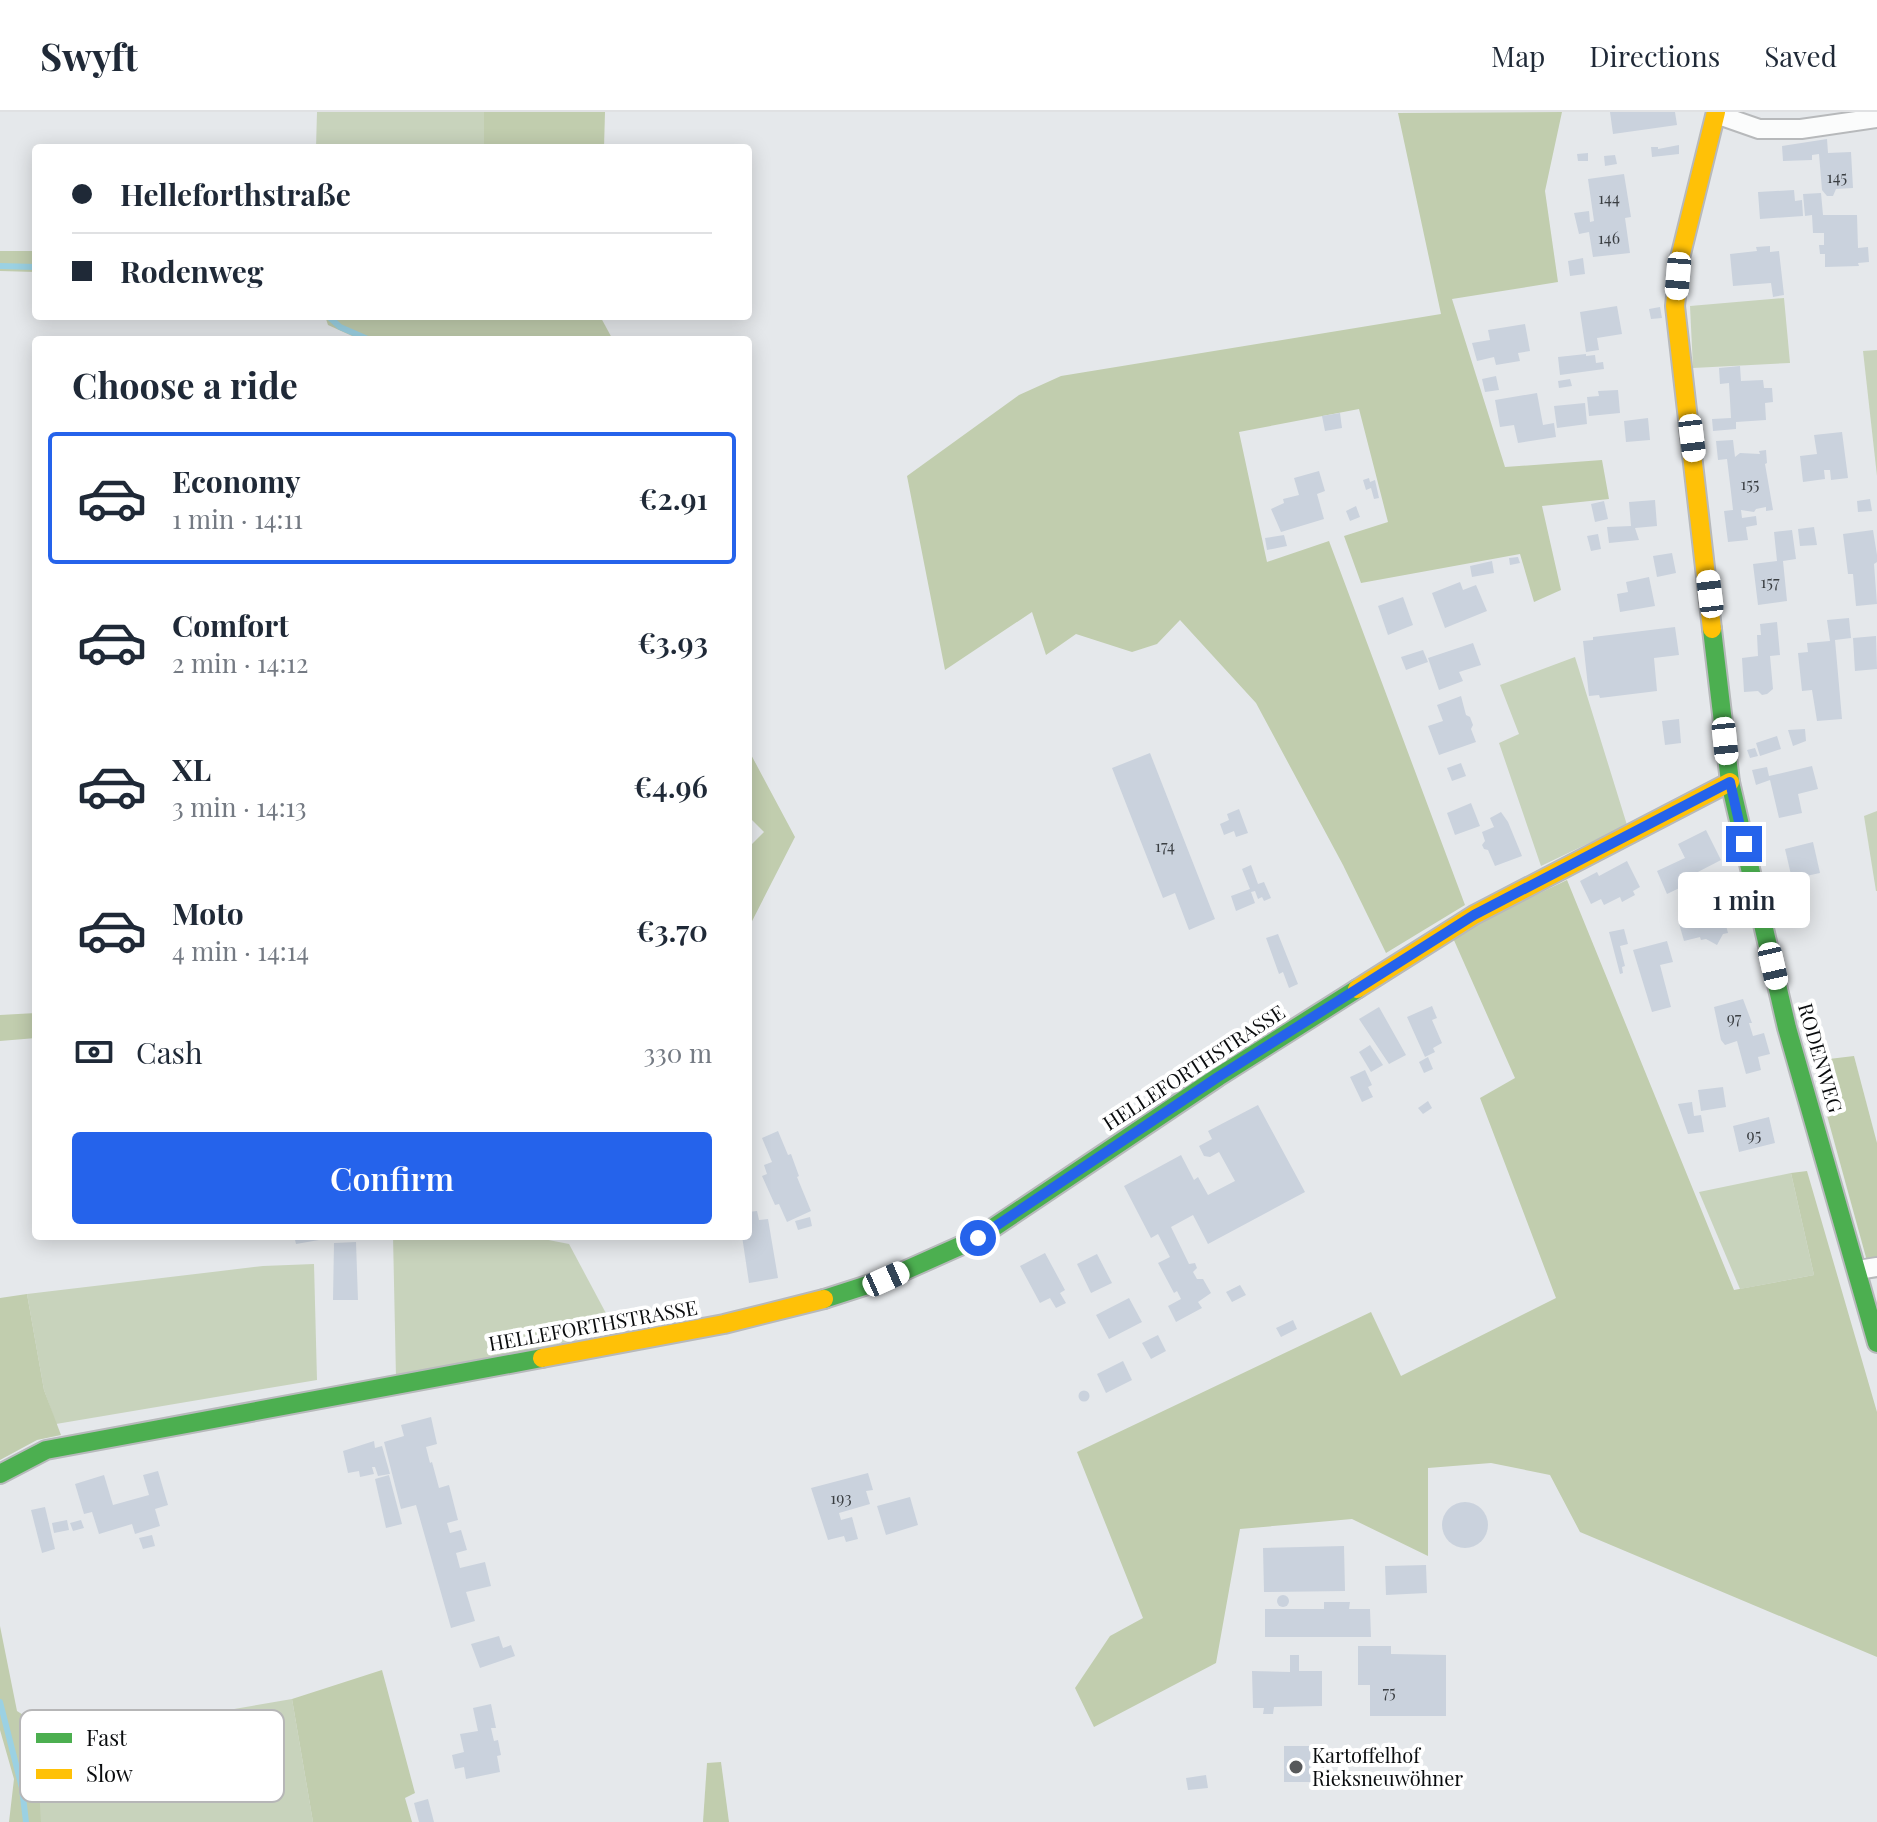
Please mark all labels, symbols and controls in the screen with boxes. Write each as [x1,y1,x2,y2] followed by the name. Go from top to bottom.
[40,30,138,81] text: Swyft
[1491,37,1545,74] text: Map
[1589,37,1720,74] text: Directions
[1764,37,1837,74] text: Saved
[1827,166,1847,187] house number: 145
[120,174,351,214] text: Helleforthstraße
[1598,187,1620,208] house number: 144
[1598,227,1620,248] house number: 146
[120,251,264,291] text: Rodenweg
[1664,251,1692,301] car
[72,360,298,408] text: Choose a ride
[1677,413,1707,463] car
[172,461,301,501] text: Economy
[76,462,148,534] icon: car
[1740,473,1760,494] house number: 155
[639,478,708,518] text: €2.91
[172,501,303,536] text: 1 min · 14:11
[1695,569,1725,619] car
[1761,571,1780,592] house number: 157
[172,605,289,645] text: Comfort
[76,606,148,678] icon: car
[637,622,708,662] text: €3.93
[172,645,308,680] text: 2 min · 14:12
[1711,716,1739,766] car
[172,749,211,789] text: XL
[76,750,148,822] icon: car
[634,766,708,806] text: €4.96
[172,789,307,824] text: 3 min · 14:13
[1726,826,1762,862] route end
[1155,835,1175,856] house number: 174
[1678,872,1810,928] callout: 1 min
[1712,882,1776,917] text: 1 min
[172,893,244,933] text: Moto
[76,894,148,966] icon: car
[636,910,708,950] text: €3.70
[172,933,309,968] text: 4 min · 14:14
[1756,940,1790,992] car
[1097,998,1289,1136] street label: HELLEFORTHSTRASSE
[1793,1000,1850,1115] street label: RODENWEG
[1727,1007,1742,1028] house number: 97
[72,1030,116,1074] icon: cash
[136,1032,203,1072] text: Cash
[643,1035,712,1070] text: 330 m
[1747,1124,1761,1145] house number: 95
[72,1132,712,1224] button: Confirm
[960,1220,996,1256] route start
[859,1258,913,1300] car
[486,1293,699,1356] street label: HELLEFORTHSTRASSE
[830,1487,852,1508] house number: 193
[1382,1681,1396,1702] house number: 75
[20,1710,284,1802] legend
[86,1722,128,1752] text: Fast
[1312,1741,1463,1791] place label: Kartoffelhof Rieksneuwöhner
[86,1758,133,1788] text: Slow
[1287,1758,1305,1776] marker: Kartoffelhof Rieksneuwöhner

